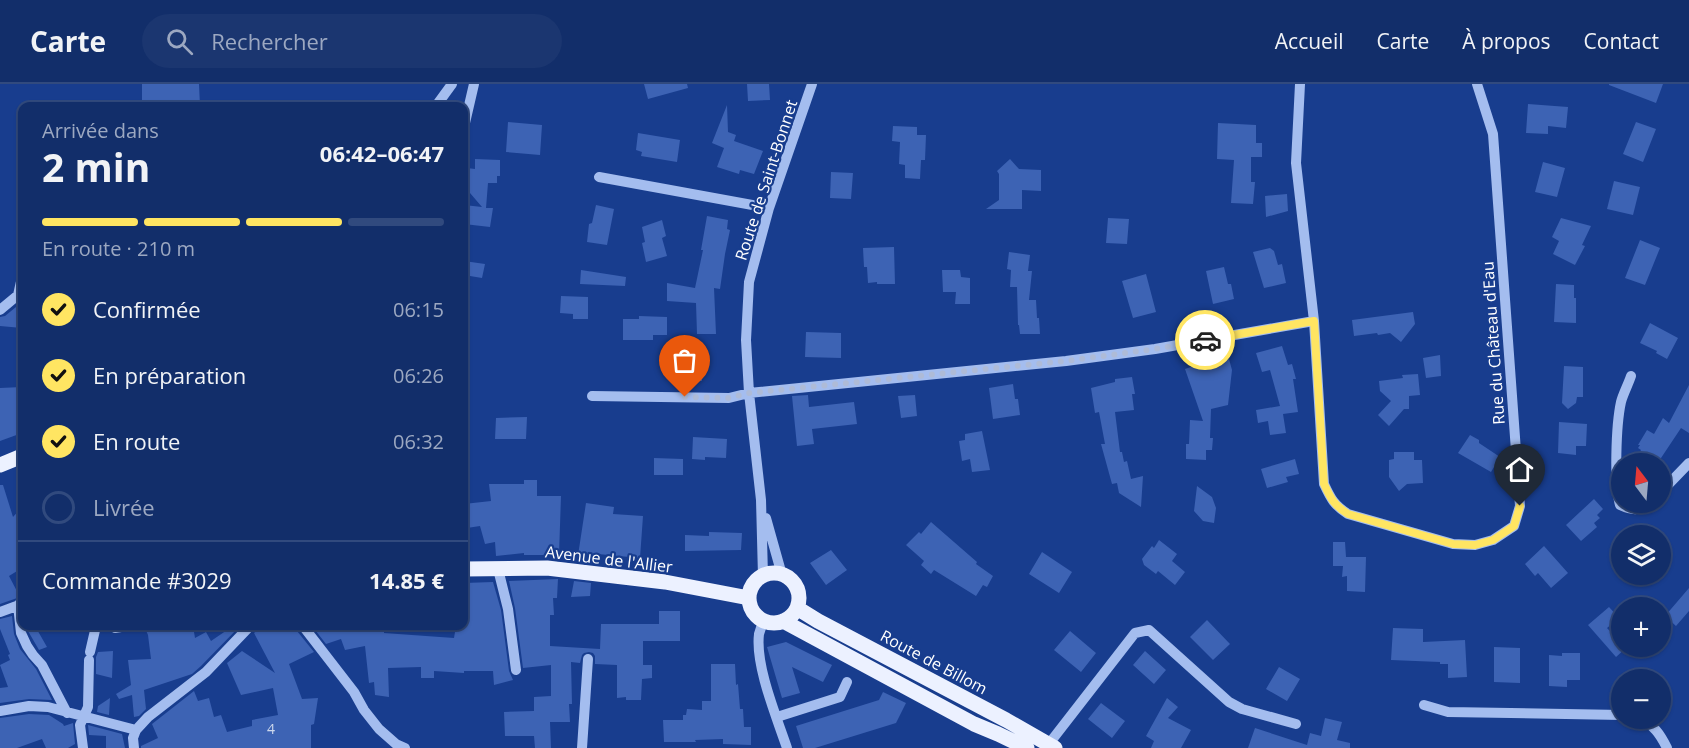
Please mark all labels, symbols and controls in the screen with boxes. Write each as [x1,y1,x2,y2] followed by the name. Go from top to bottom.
[142,14,562,68] search box
[30,22,106,60] text: Carte
[163,25,196,58] icon: search
[211,26,328,56] text: Rechercher
[1275,27,1343,55] text: Accueil
[1376,27,1429,55] text: Carte
[1462,27,1551,55] text: À propos
[1584,27,1659,55] text: Contact
[730,97,802,263] street label: Route de Saint-Bonnet
[42,117,159,144] text: Arrivée dans
[320,138,444,168] text: 06:42–06:47
[42,140,150,193] text: 2 min
[42,235,195,262] text: En route · 210 m
[1476,261,1510,425] street label: Rue du Château d'Eau
[42,293,75,326] icon: check
[93,294,201,324] text: Confirmée
[393,296,444,323] text: 06:15
[1175,310,1235,370] courier
[1189,324,1222,357] icon: car
[659,335,710,397] pin
[668,344,701,377] icon: bag
[42,359,75,392] icon: check
[93,360,246,390] text: En préparation
[393,362,444,389] text: 06:26
[42,425,75,458] icon: check
[93,426,180,456] text: En route
[393,428,444,455] text: 06:32
[1494,444,1545,506] pin
[1503,453,1536,486] icon: home
[1611,453,1671,513] north arrow
[1611,453,1671,729] map controls
[93,492,155,522] text: Livrée
[1611,525,1671,585] button: layers
[544,540,674,578] street label: Avenue de l'Allier
[42,565,232,595] text: Commande #3029
[369,565,444,595] text: 14.85 €
[1611,597,1671,657] button: +
[877,625,991,699] street label: Route de Billom
[1611,669,1671,729] button: −
[267,719,275,738] house number: 4

